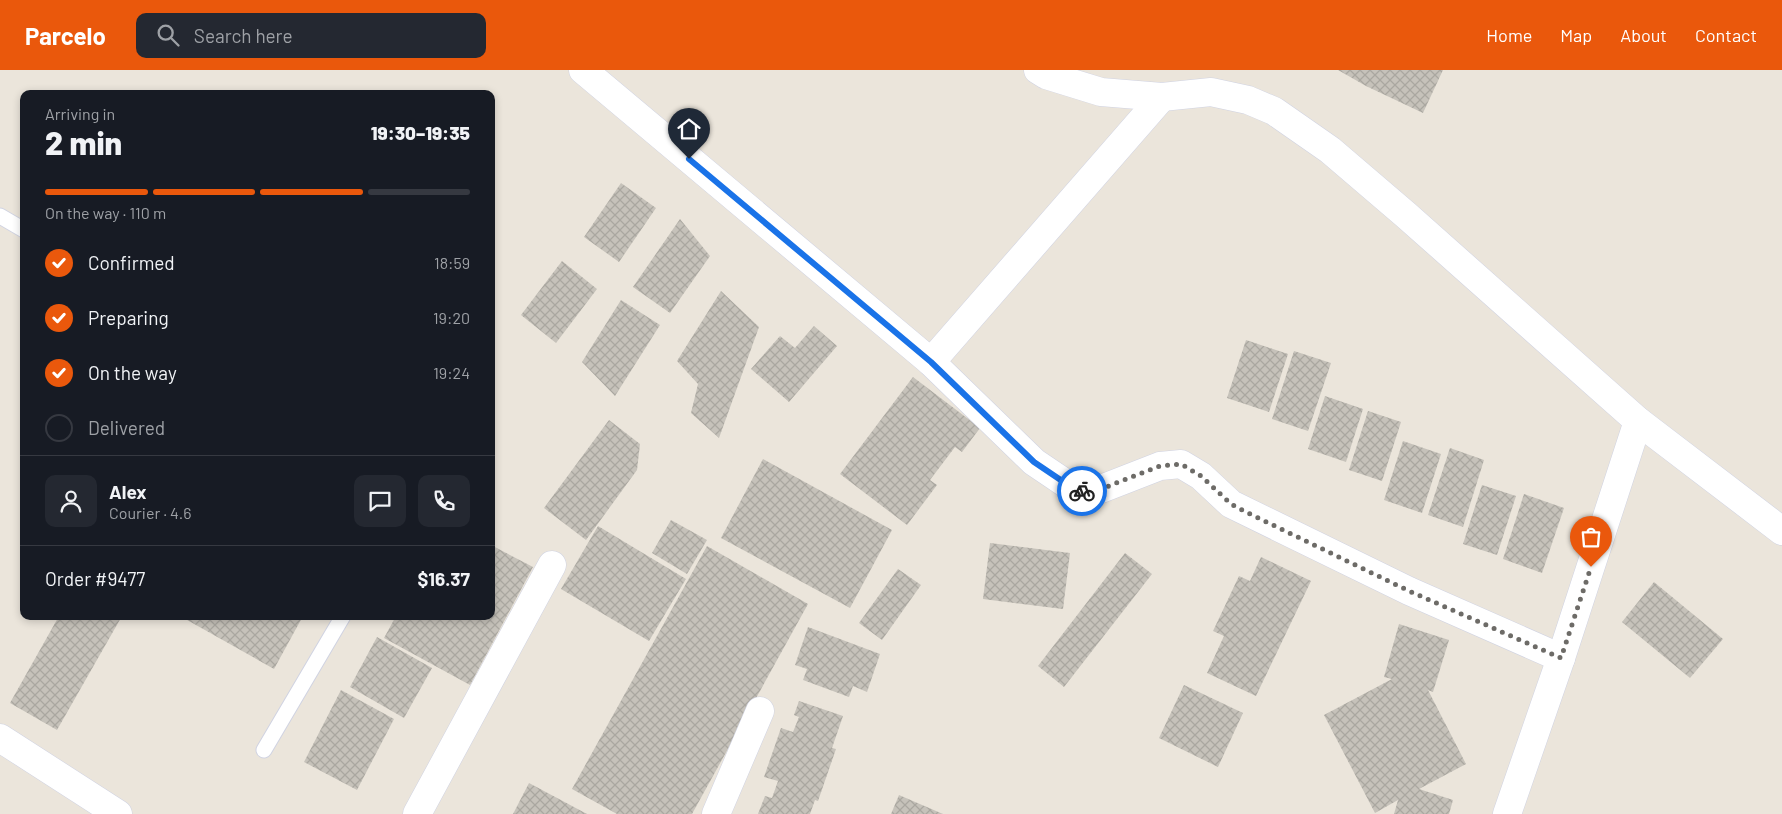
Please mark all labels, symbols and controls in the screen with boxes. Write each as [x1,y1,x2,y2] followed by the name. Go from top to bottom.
[136,13,486,58] search box
[25,21,106,50] text: Parcelo
[154,21,182,49] icon: search
[194,24,293,47] text: Search here
[1486,24,1532,46] text: Home
[1560,24,1592,46] text: Map
[1620,24,1667,46] text: About
[1695,24,1757,46] text: Contact
[45,104,115,123] text: Arriving in
[668,108,710,159] pin
[675,115,703,143] icon: home
[371,121,470,144] text: 19:30–19:35
[45,123,122,161] text: 2 min
[45,203,166,222] text: On the way · 110 m
[45,249,73,277] icon: check
[88,251,175,274] text: Confirmed
[434,253,470,272] text: 18:59
[45,304,73,332] icon: check
[88,306,169,329] text: Preparing
[433,308,470,327] text: 19:20
[45,359,73,387] icon: check
[88,361,177,384] text: On the way
[433,363,470,382] text: 19:24
[88,416,165,439] text: Delivered
[1057,466,1107,516] courier
[45,475,97,527] button: person
[354,475,406,527] button: chat
[418,475,470,527] button: phone
[1068,477,1096,505] icon: bike
[109,480,147,503] text: Alex
[109,503,192,522] text: Courier · 4.6
[1570,516,1612,567] pin
[1577,523,1605,551] icon: bag
[45,567,145,590] text: Order #9477
[417,567,470,590] text: $16.37

